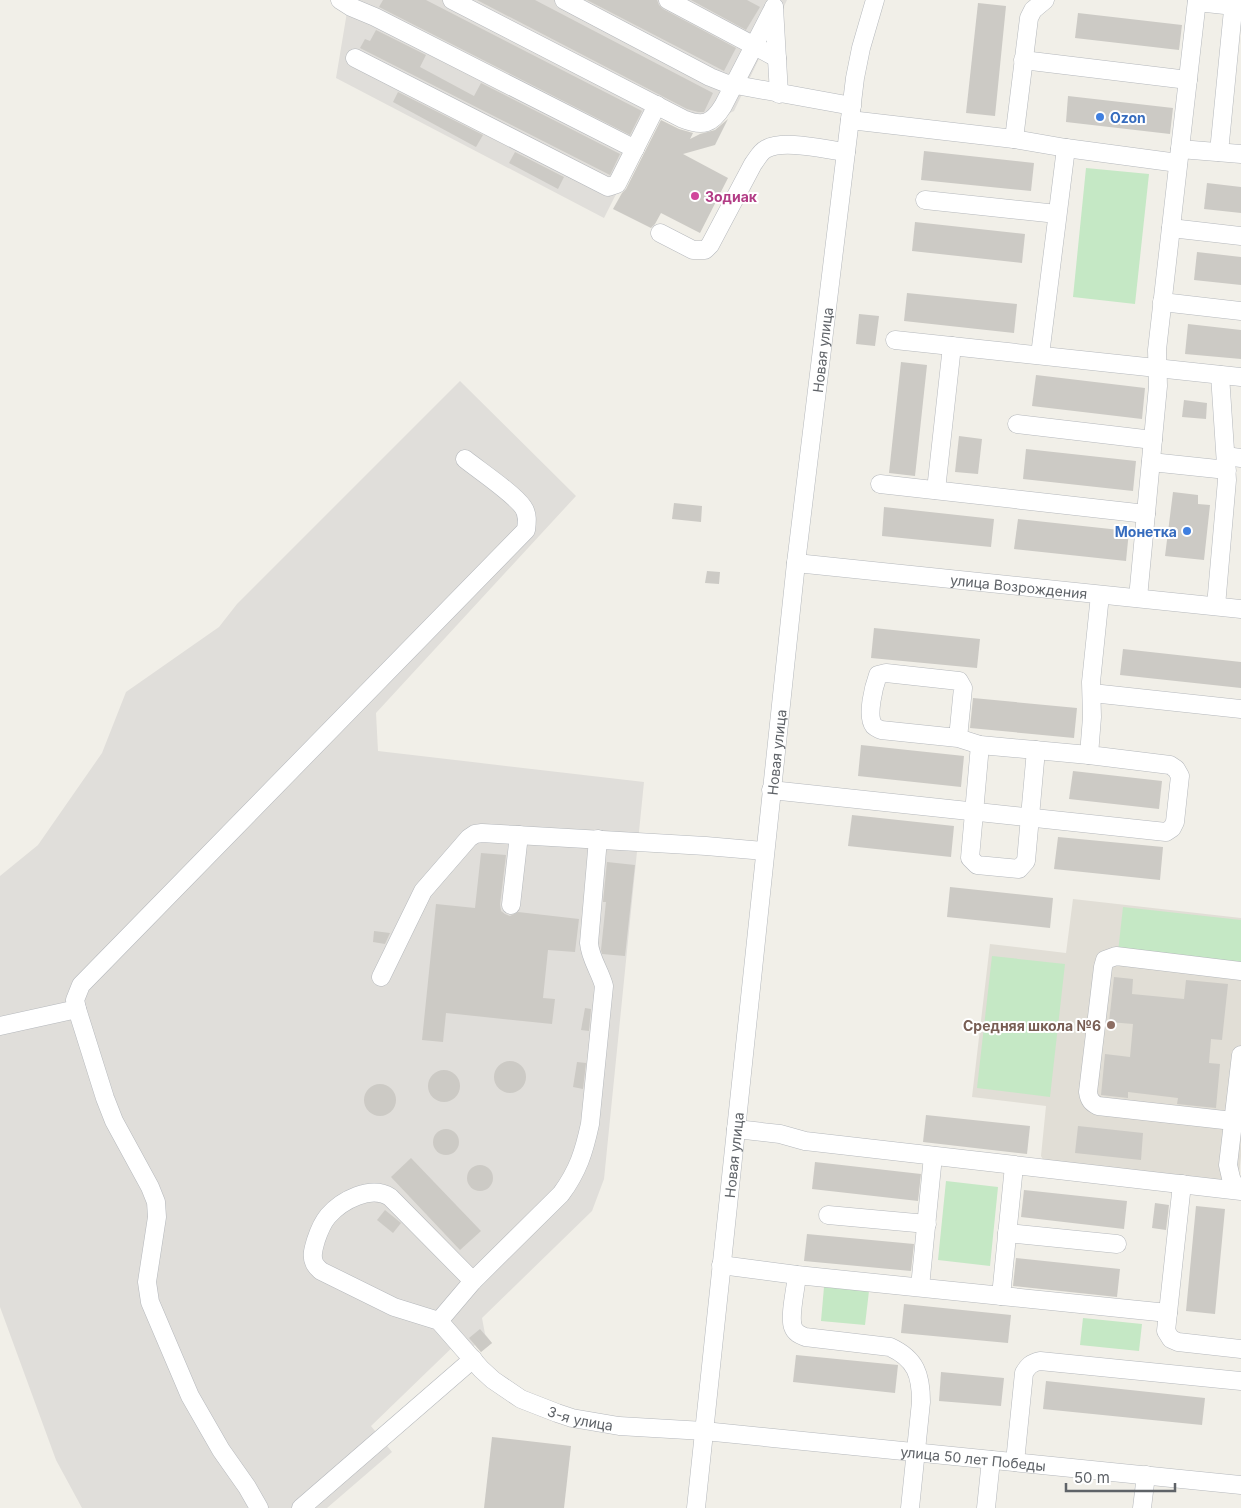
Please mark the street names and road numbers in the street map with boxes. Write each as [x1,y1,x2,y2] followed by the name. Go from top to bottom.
[808,306,836,394] street label: Новая улица
[950,571,1088,602] street label: улица Возрождения
[763,708,789,796] street label: Новая улица
[720,1111,746,1199] street label: Новая улица
[545,1402,615,1433] street label: 3-я улица
[900,1442,1047,1474] street label: улица 50 лет Победы

